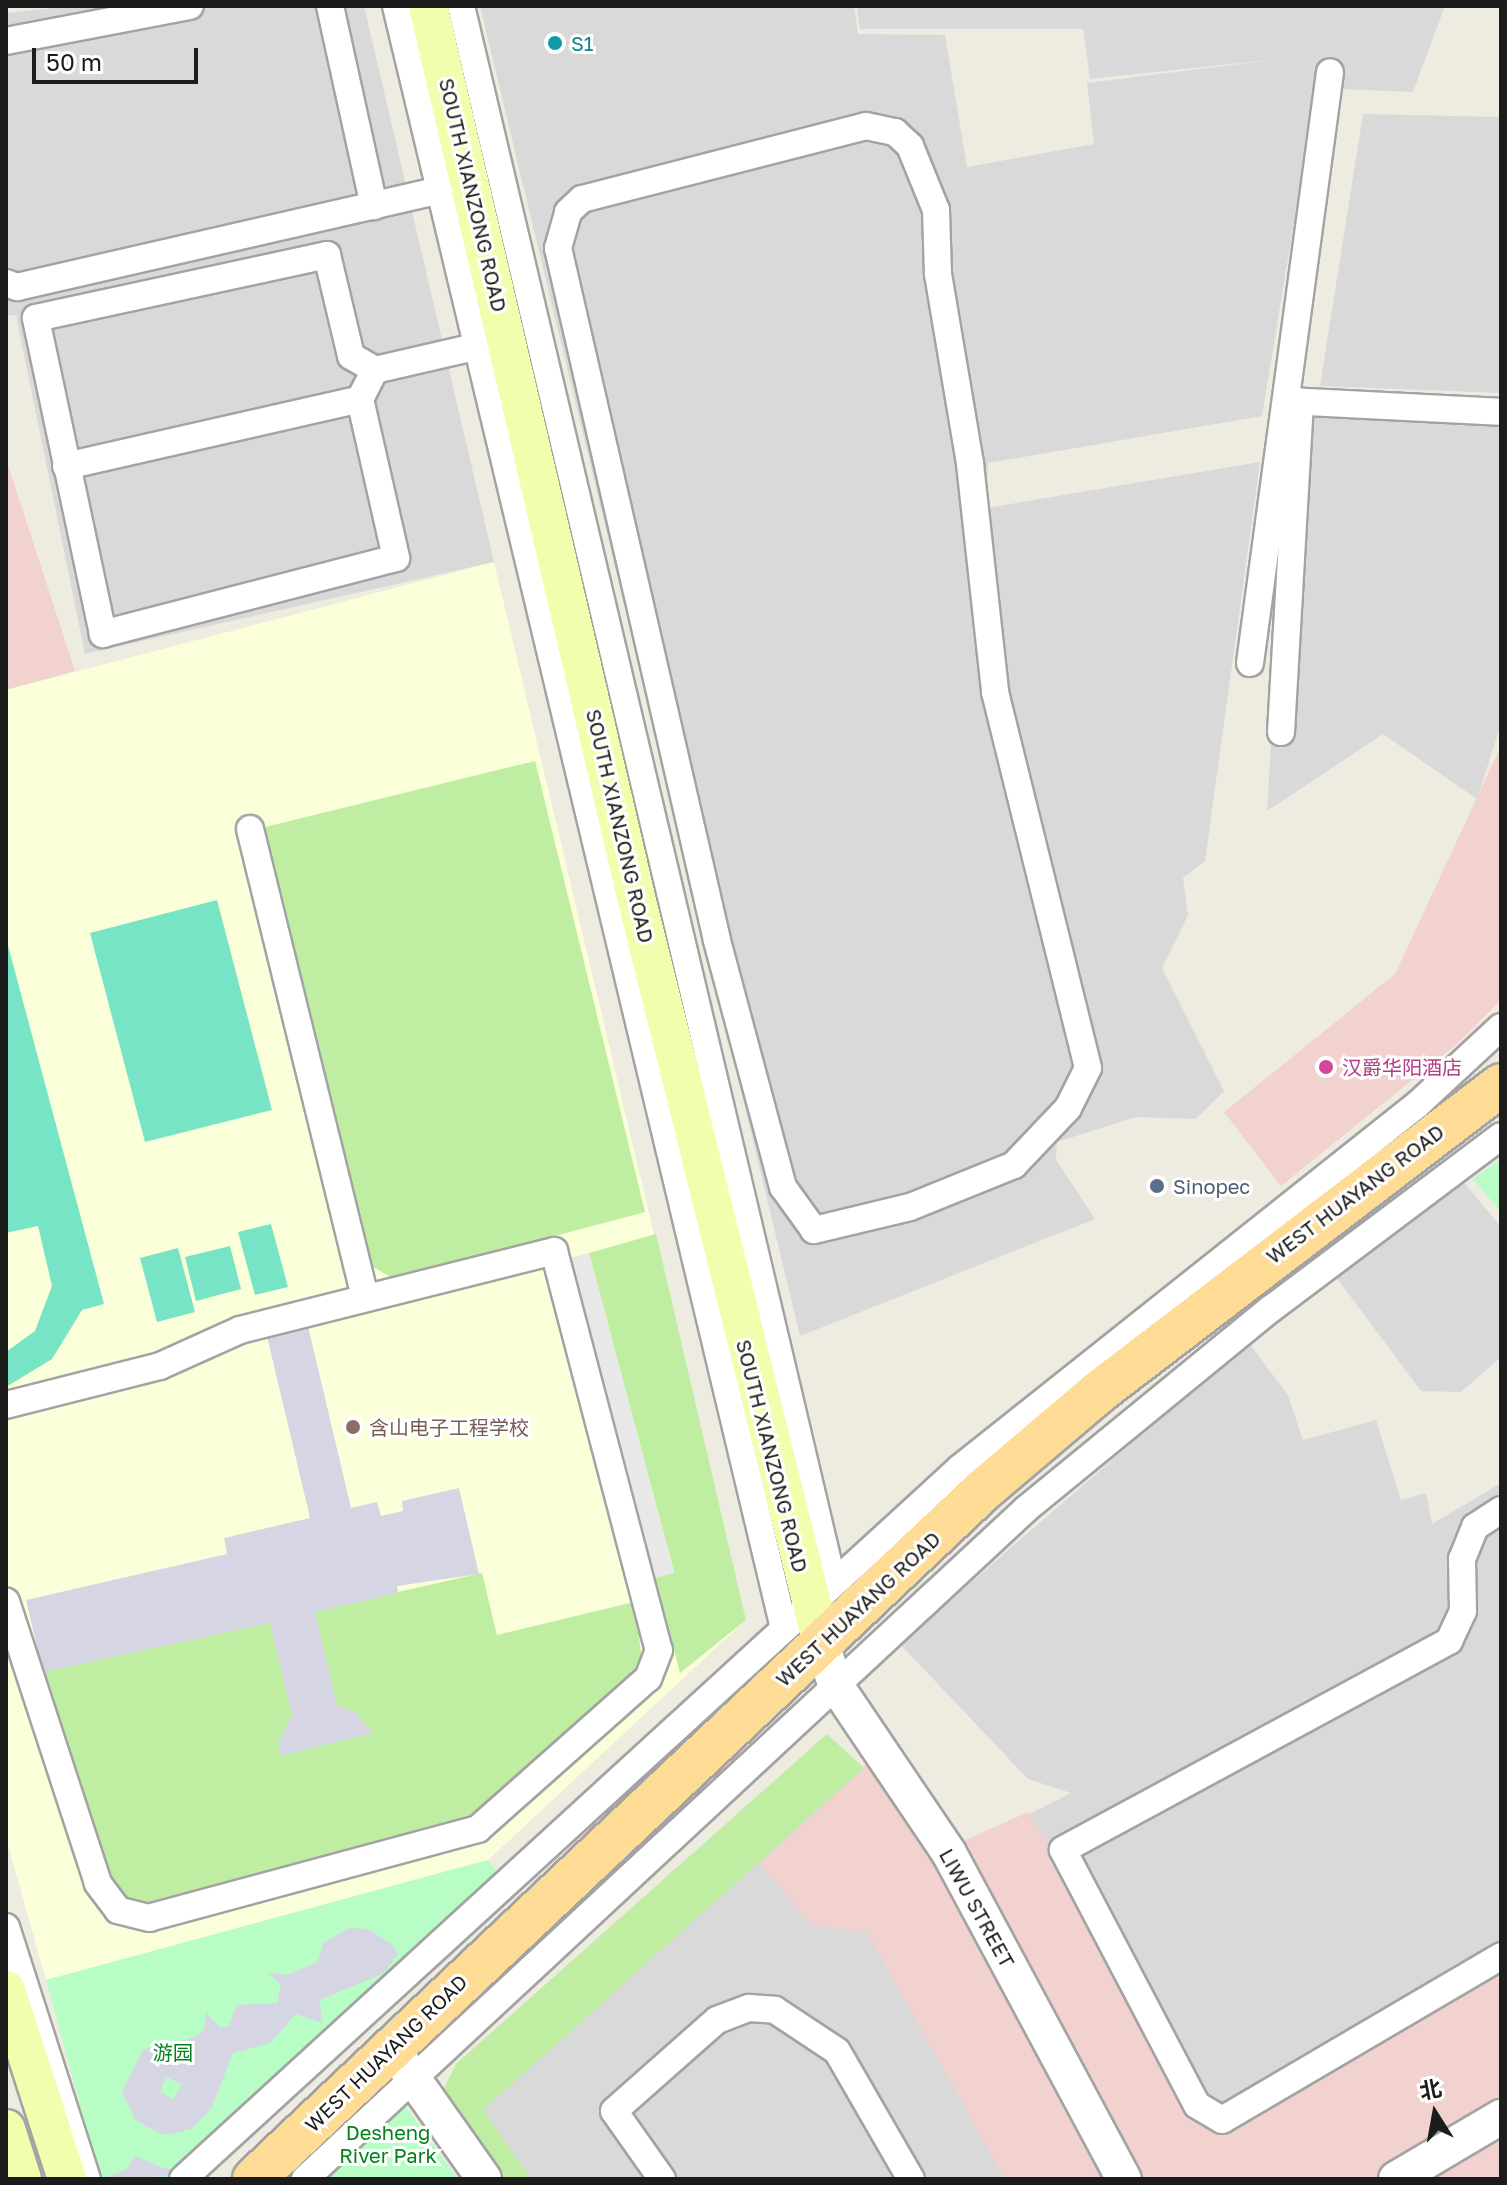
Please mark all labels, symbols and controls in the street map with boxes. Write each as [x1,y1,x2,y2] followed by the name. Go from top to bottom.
[571,31,593,55] place label: S1
[36,32,202,82] scale bar
[546,34,564,52] marker: S1
[46,47,102,76] text: 50 m
[434,76,512,314] street label: SOUTH XIANZONG ROAD
[581,707,659,945] street label: SOUTH XIANZONG ROAD
[1342,1055,1462,1079] place label: 汉爵华阳酒店
[1317,1058,1335,1076] marker: 汉爵华阳酒店
[1262,1119,1448,1269] street label: WEST HUAYANG ROAD
[1173,1174,1250,1198] place label: Sinopec
[1148,1177,1166,1195] marker: Sinopec
[731,1337,813,1575] street label: SOUTH XIANZONG ROAD
[369,1415,529,1439] place label: 含山电子工程学校
[344,1418,362,1436] marker: 含山电子工程学校
[771,1527,945,1691] street label: WEST HUAYANG ROAD
[934,1844,1020,1972] street label: LIWU STREET
[300,1969,472,2137] street label: WEST HUAYANG ROAD
[153,2040,193,2064] park label: 游园
[1395,2073,1475,2153] north arrow
[1417,2074,1444,2104] text: 北
[339,2121,437,2168] park label: Desheng River Park

